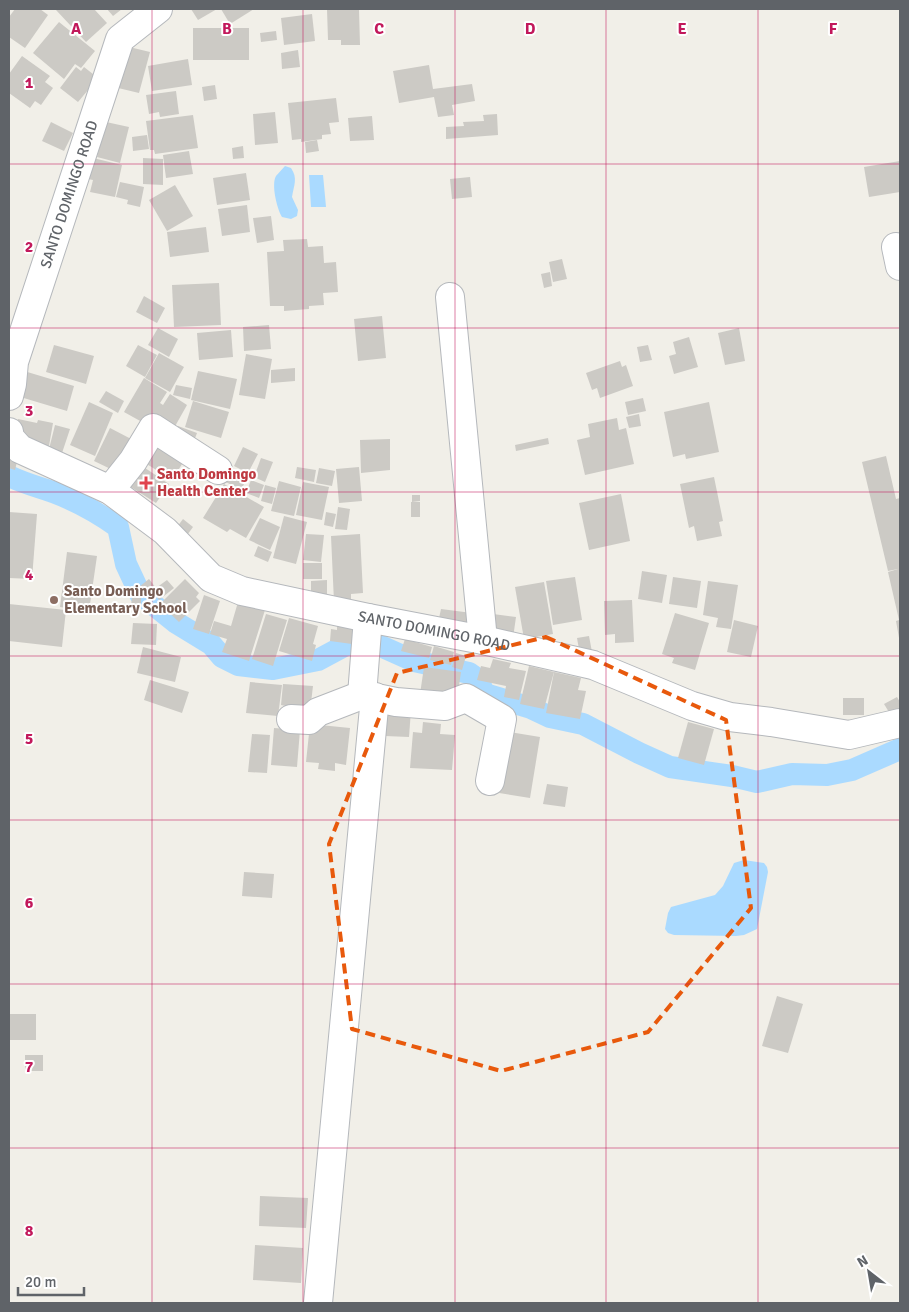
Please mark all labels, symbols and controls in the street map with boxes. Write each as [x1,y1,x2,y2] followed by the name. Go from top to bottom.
[71,19,82,39] text: A
[222,19,232,39] text: B
[374,19,384,39] text: C
[525,19,536,39] text: D
[677,19,687,39] text: E
[829,19,838,39] text: F
[25,73,34,93] text: 1
[36,118,102,270] street label: SANTO DOMINGO ROAD
[25,237,33,257] text: 2
[25,401,33,421] text: 3
[157,465,257,500] place label: Santo Domingo Health Center
[139,476,153,490] marker: Santo Domingo Health Center
[25,565,34,585] text: 4
[64,582,187,617] place label: Santo Domingo Elementary School
[48,594,60,606] marker: Santo Domingo Elementary School
[356,607,512,655] street label: SANTO DOMINGO ROAD
[25,729,33,749] text: 5
[25,893,34,913] text: 6
[25,1057,34,1077] text: 7
[25,1221,34,1241] text: 8
[844,1247,894,1297] north arrow
[854,1251,871,1271] text: N
[18,1264,84,1296] scale bar
[25,1273,56,1291] text: 20 m

